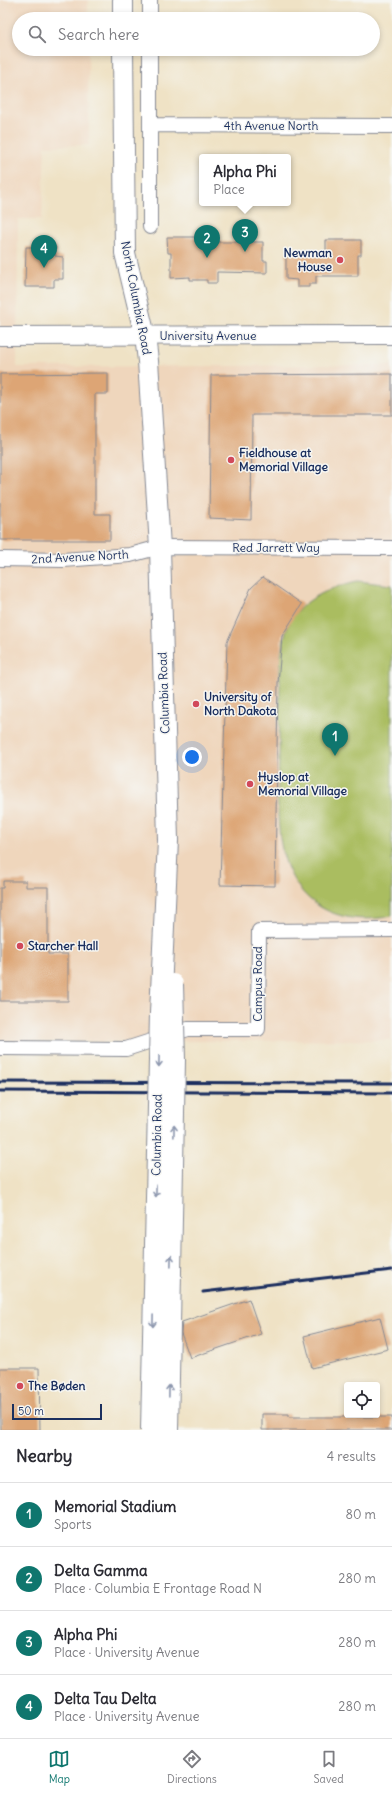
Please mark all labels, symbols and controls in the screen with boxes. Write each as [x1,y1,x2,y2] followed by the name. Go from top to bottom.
[12,12,380,56] search box
[26,23,48,45] icon: search
[58,25,139,44] text: Search here
[224,118,318,133] street label: 4th Avenue North
[199,154,291,206] popup
[213,162,277,181] text: Alpha Phi
[213,181,245,198] text: Place
[232,219,258,252] pin: 3
[194,225,220,258] pin: 2
[31,235,57,268] pin: 4
[118,240,155,356] street label: North Columbia Road
[284,245,333,274] place label: Newman House
[335,255,345,265] marker: Newman House
[160,328,257,343] street label: University Avenue
[239,445,328,475] place label: Fieldhouse at Memorial Village
[226,455,236,465] marker: Fieldhouse at Memorial Village
[232,540,320,555] street label: Red Jarrett Way
[31,546,129,567] street label: 2nd Avenue North
[155,652,172,734] street label: Columbia Road
[204,689,277,718] place label: University of North Dakota
[191,699,201,709] marker: University of North Dakota
[322,723,348,756] pin: 1
[182,747,202,767] your location
[258,769,347,799] place label: Hyslop at Memorial Village
[245,779,255,789] marker: Hyslop at Memorial Village
[28,938,99,953] place label: Starcher Hall
[15,941,25,951] marker: Starcher Hall
[250,946,265,1022] street label: Campus Road
[155,1054,163,1067] one-way arrow
[148,1094,165,1176] street label: Columbia Road
[170,1125,178,1138] one-way arrow
[152,1184,160,1197] one-way arrow
[168,1255,175,1268] one-way arrow
[149,1314,157,1327] one-way arrow
[28,1378,86,1393] place label: The Bøden
[15,1381,25,1391] marker: The Bøden
[344,1382,380,1418] map controls
[344,1382,380,1418] button: locate
[165,1385,172,1398] one-way arrow
[12,1402,102,1421] scale bar
[18,1404,44,1418] text: 50 m
[16,1445,72,1467] text: Nearby
[327,1448,376,1465] text: 4 results
[54,1497,176,1516] text: Memorial Stadium
[26,1506,32,1523] text: 1
[345,1506,376,1523] text: 80 m
[54,1516,92,1533] text: Sports
[54,1561,148,1580] text: Delta Gamma
[25,1570,33,1587] text: 2
[338,1570,376,1587] text: 280 m
[54,1580,262,1597] text: Place · Columbia E Frontage Road N
[54,1625,117,1644] text: Alpha Phi
[25,1634,33,1651] text: 3
[338,1634,376,1651] text: 280 m
[54,1644,200,1661] text: Place · University Avenue
[54,1689,157,1708] text: Delta Tau Delta
[25,1698,33,1715] text: 4
[338,1698,376,1715] text: 280 m
[54,1708,200,1725] text: Place · University Avenue
[48,1748,70,1786] tab: Map
[167,1748,217,1786] tab: Directions
[313,1748,344,1786] tab: Saved

